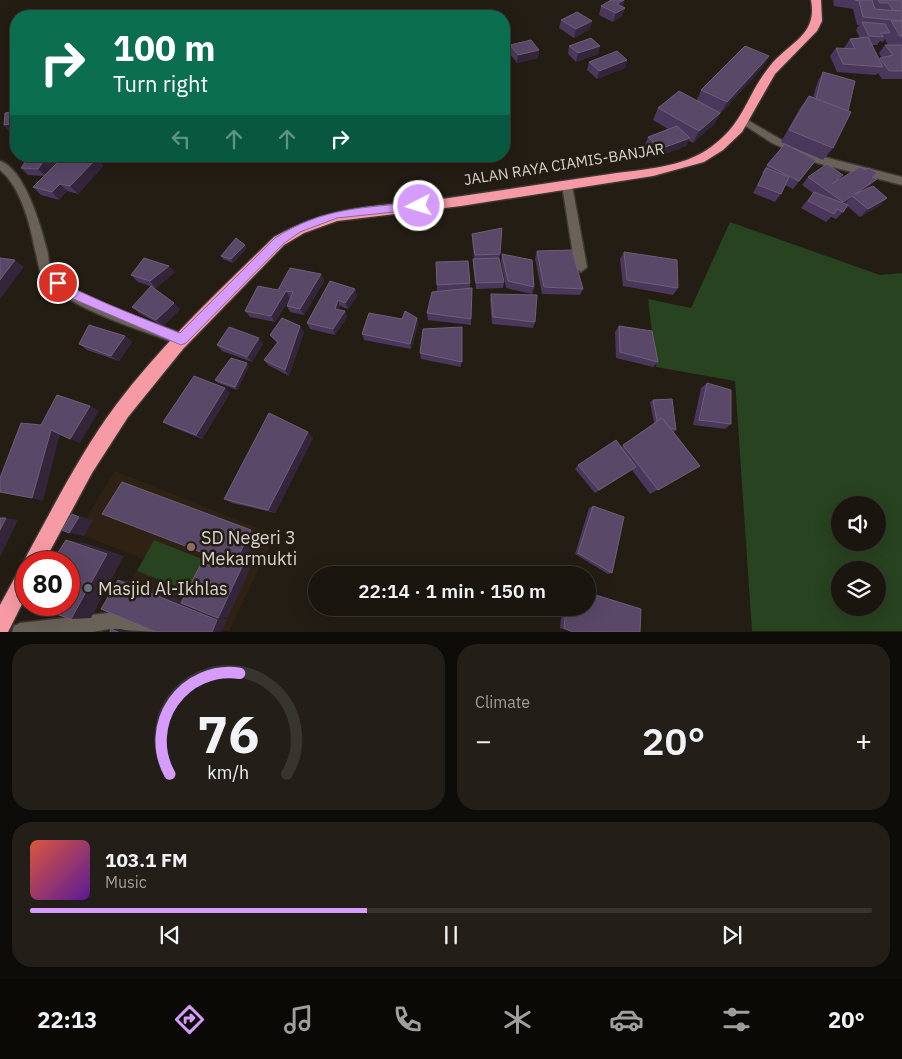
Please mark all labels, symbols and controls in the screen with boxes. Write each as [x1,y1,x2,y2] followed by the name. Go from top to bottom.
[113,25,216,71] text: 100 m
[30,30,95,95] icon: right
[113,69,208,98] text: Turn right
[167,125,195,153] icon: left
[220,125,248,153] icon: ahead
[273,125,301,153] icon: ahead
[326,125,354,153] icon: right
[462,139,666,189] street label: JALAN RAYA CIAMIS-BANJAR
[392,179,444,231] position arrow
[37,262,79,304] pin
[44,269,72,297] icon: arrive
[831,496,886,616] map controls
[831,496,886,551] button: sound
[201,526,297,570] place label: SD Negeri 3 Mekarmukti
[185,541,197,553] marker: SD Negeri 3 Mekarmukti
[15,551,80,616] speed limit sign: 80
[831,561,886,616] button: layers
[98,577,228,600] place label: Masjid Al-Ikhlas
[358,579,546,603] text: 22:14 · 1 min · 150 m
[82,582,94,594] marker: Masjid Al-Ikhlas
[475,692,530,712] text: Climate
[197,700,260,767] text: 76
[642,716,705,765] text: 20°
[475,722,492,759] text: −
[855,722,872,759] text: +
[208,761,250,784] text: km/h
[105,848,188,872] text: 103.1 FM
[105,872,147,892] text: Music
[156,921,184,949] icon: previous
[437,921,465,949] icon: pause
[718,921,746,949] icon: next
[172,1002,207,1037] icon: directions
[281,1002,316,1037] icon: music
[390,1002,425,1037] icon: phone
[500,1002,535,1037] icon: climate
[609,1002,644,1037] icon: car
[719,1002,754,1037] icon: filters
[37,1005,97,1034] text: 22:13
[828,1005,865,1034] text: 20°

